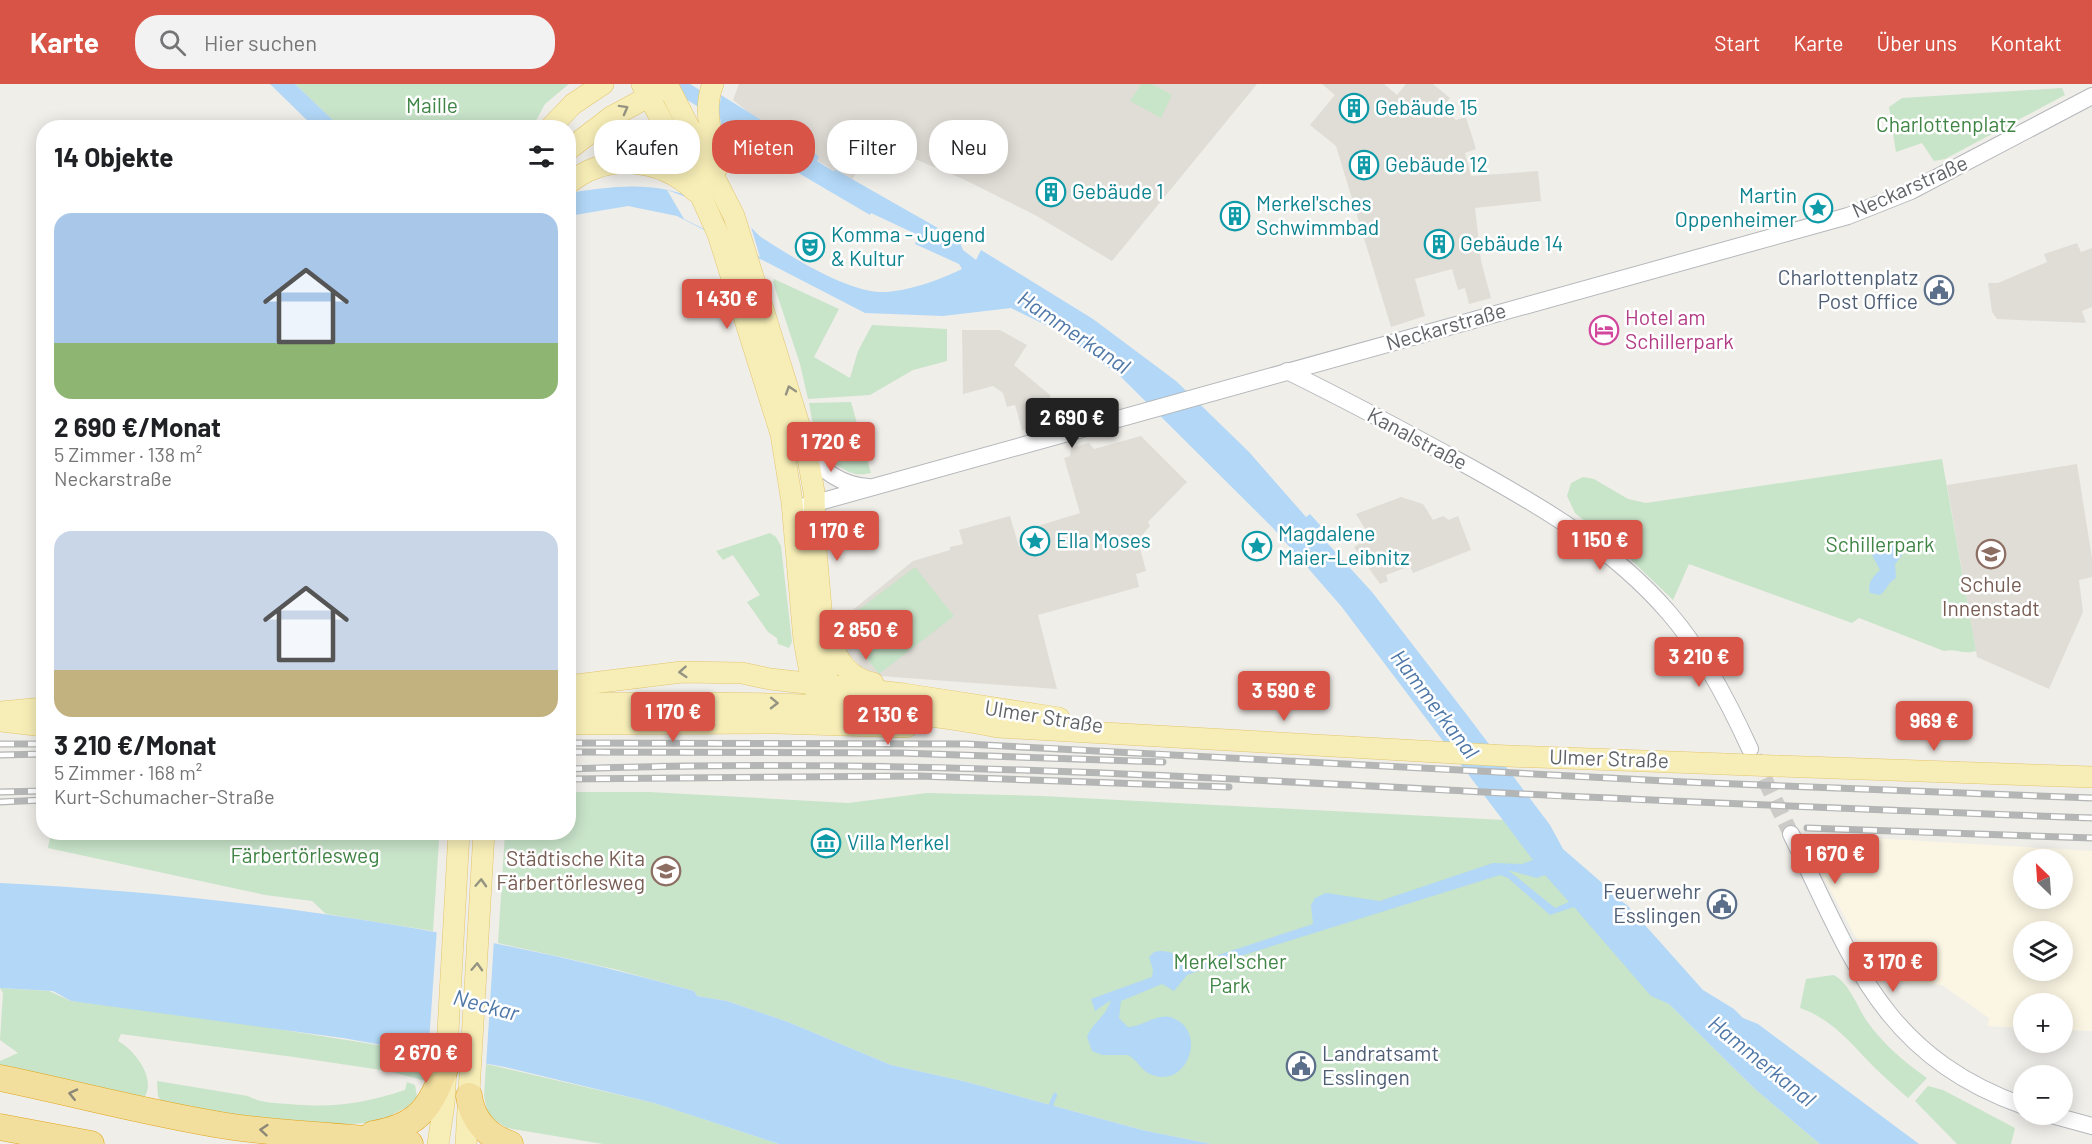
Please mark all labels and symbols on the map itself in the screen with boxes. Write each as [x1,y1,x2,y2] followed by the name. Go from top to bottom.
[406,92,458,117] park label: Maille
[1338,92,1370,124] building icon: Gebäude 15
[1375,94,1477,119] place label: Gebäude 15
[618,105,628,116] one-way arrow
[1876,111,2016,136] park label: Charlottenplatz
[1348,149,1380,181] building icon: Gebäude 12
[1848,149,1971,222] street label: Neckarstraße
[1385,151,1488,176] place label: Gebäude 12
[1035,176,1067,208] building icon: Gebäude 1
[1072,178,1164,203] place label: Gebäude 1
[1675,182,1797,231] place label: Martin Oppenheimer
[1256,190,1379,239] place label: Merkel'sches Schwimmbad
[1802,192,1834,224] place icon: Martin Oppenheimer
[1219,200,1251,232] building icon: Merkel'sches Schwimmbad
[831,221,986,270] place label: Komma - Jugend & Kultur
[1423,228,1455,260] building icon: Gebäude 14
[1460,230,1563,255] place label: Gebäude 14
[794,231,826,263] theatre icon: Komma - Jugend & Kultur
[1778,264,1918,313] place label: Charlottenplatz Post Office
[1923,274,1955,306] public building icon: Charlottenplatz Post Office
[672,279,782,330] pin: 1 430 €
[1013,284,1136,378] water label: Hammerkanal
[1383,296,1509,355] street label: Neckarstraße
[1625,304,1734,353] place label: Hotel am Schillerpark
[1588,314,1620,346] hotel icon: Hotel am Schillerpark
[785,385,797,396] one-way arrow
[1017,398,1127,449] pin: 2 690 €
[1364,401,1472,474] street label: Kanalstraße
[776,422,886,473] pin: 1 720 €
[782,511,892,562] pin: 1 170 €
[1278,520,1410,569] place label: Magdalene Maier-Leibnitz
[1545,520,1655,571] pin: 1 150 €
[1019,525,1051,557] place icon: Ella Moses
[1056,527,1151,552] place label: Ella Moses
[1241,530,1273,562] place icon: Magdalene Maier-Leibnitz
[1826,531,1934,556] park label: Schillerpark
[1975,538,2007,570] school or university icon: Schule Innenstadt
[1942,571,2040,620] place label: Schule Innenstadt
[811,610,921,661] pin: 2 850 €
[1644,637,1754,688] pin: 3 210 €
[1386,644,1485,763] water label: Hammerkanal
[679,666,688,679] one-way arrow
[1229,671,1339,722] pin: 3 590 €
[618,692,728,743] pin: 1 170 €
[983,694,1105,737] street label: Ulmer Straße
[833,695,943,746] pin: 2 130 €
[769,697,778,709] one-way arrow
[1892,701,1976,752] pin: 969 €
[1549,743,1669,772] street label: Ulmer Straße
[810,827,842,859] museum icon: Villa Merkel
[847,829,949,854] place label: Villa Merkel
[1780,834,1890,885] pin: 1 670 €
[231,842,379,867] park label: Färbertörlesweg
[496,845,645,894] place label: Städtische Kita Färbertörlesweg
[2013,849,2073,909] north arrow
[650,855,682,887] school or university icon: Städtische Kita Färbertörlesweg
[1603,878,1701,927] place label: Feuerwehr Esslingen
[475,879,488,888] one-way arrow
[1706,888,1738,920] public building icon: Feuerwehr Esslingen
[1838,942,1948,993] pin: 3 170 €
[1173,948,1287,997] park label: Merkel'scher Park
[470,962,483,971] one-way arrow
[451,983,523,1026] water label: Neckar
[1704,1009,1821,1111] water label: Hammerkanal
[371,1033,481,1084] pin: 2 670 €
[1322,1040,1439,1089] place label: Landratsamt Esslingen
[1285,1050,1317,1082] public building icon: Landratsamt Esslingen
[68,1089,78,1102] one-way arrow
[260,1124,269,1137] one-way arrow

